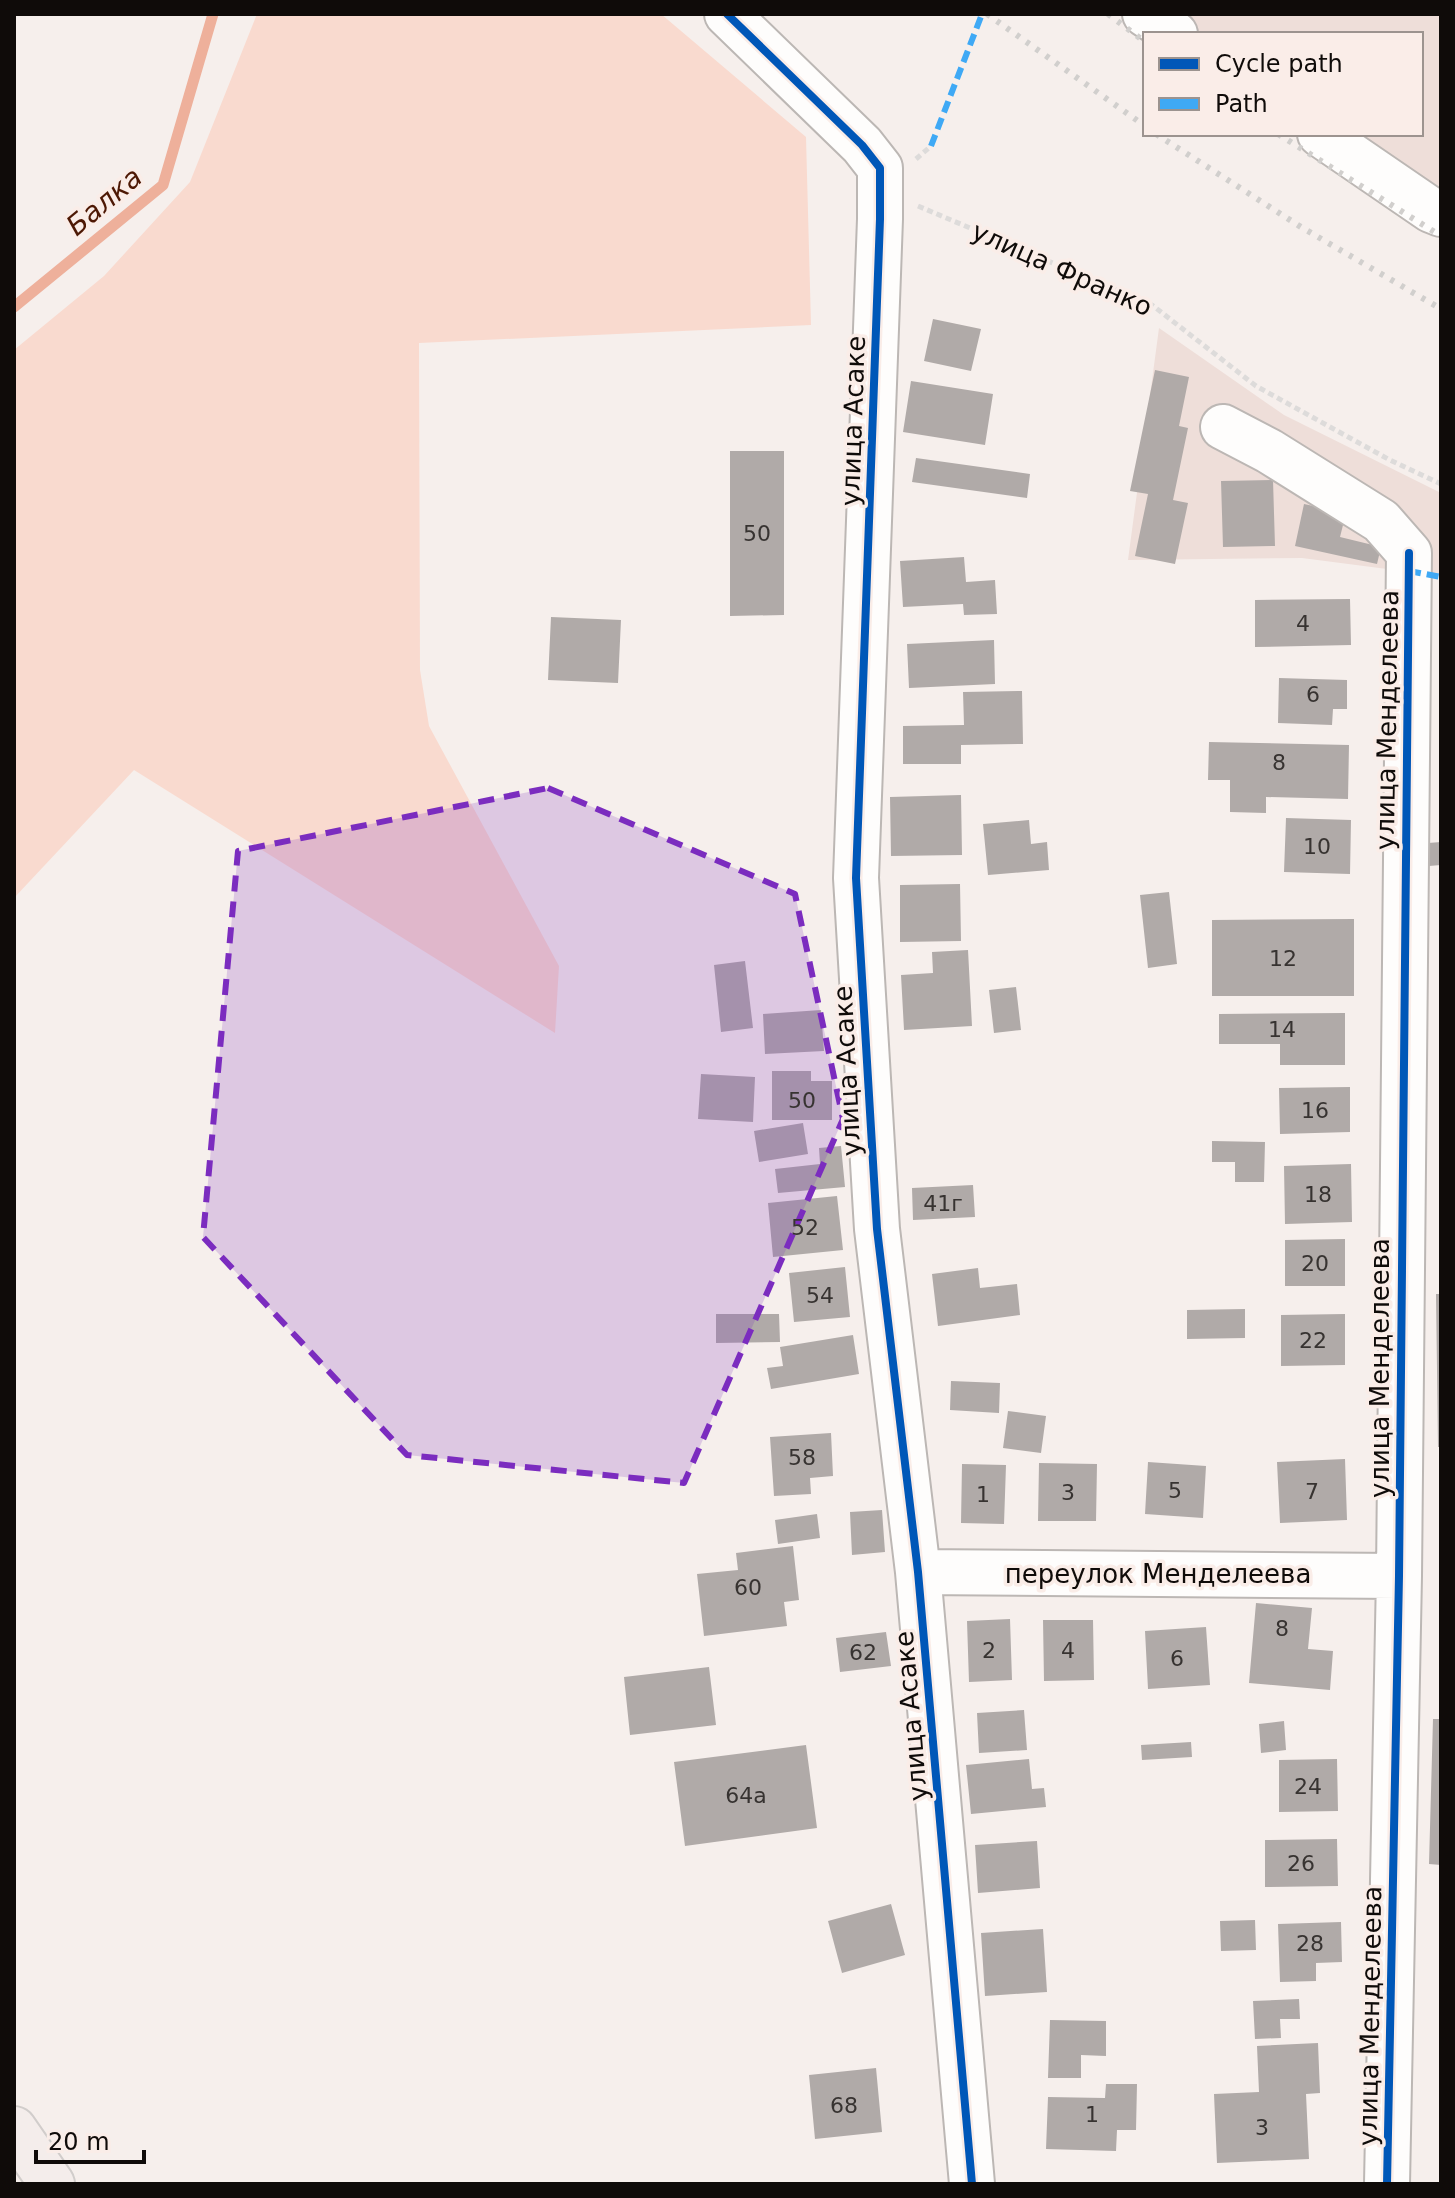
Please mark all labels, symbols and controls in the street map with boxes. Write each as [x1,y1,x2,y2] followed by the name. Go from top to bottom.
[1143,32,1423,136] legend
[1215,50,1343,78] text: Cycle path
[1215,90,1268,118] text: Path
[60,160,149,242] water label: Балка
[967,216,1157,322] street label: улица Франко
[835,335,871,507] street label: улица Асаке
[743,521,771,546] house number: 50
[1370,590,1404,850] street label: улица Менделеева
[1296,611,1310,636] house number: 4
[1306,682,1320,707] house number: 6
[1272,750,1286,775] house number: 8
[1303,834,1331,859] house number: 10
[1269,946,1297,971] house number: 12
[828,985,866,1157] street label: улица Асаке
[1268,1017,1296,1042] house number: 14
[788,1088,816,1113] house number: 50
[1301,1098,1329,1123] house number: 16
[1304,1182,1332,1207] house number: 18
[923,1191,963,1216] house number: 41г
[791,1215,819,1240] house number: 52
[1365,1238,1395,1498] street label: улица Менделеева
[1301,1251,1329,1276] house number: 20
[806,1283,834,1308] house number: 54
[1299,1328,1327,1353] house number: 22
[788,1445,816,1470] house number: 58
[1168,1478,1182,1503] house number: 5
[1305,1479,1319,1504] house number: 7
[1061,1480,1075,1505] house number: 3
[976,1482,990,1507] house number: 1
[1005,1559,1311,1589] street label: переулок Менделеева
[734,1575,762,1600] house number: 60
[1275,1616,1289,1641] house number: 8
[889,1630,933,1802] street label: улица Асаке
[982,1638,996,1663] house number: 2
[1061,1638,1075,1663] house number: 4
[849,1640,877,1665] house number: 62
[1170,1646,1184,1671] house number: 6
[1294,1774,1322,1799] house number: 24
[725,1783,767,1808] house number: 64а
[1287,1851,1315,1876] house number: 26
[1353,1886,1387,2146] street label: улица Менделеева
[1296,1931,1324,1956] house number: 28
[830,2093,858,2118] house number: 68
[1085,2102,1099,2127] house number: 1
[36,2114,144,2164] scale bar
[1255,2115,1269,2140] house number: 3
[48,2128,110,2156] text: 20 m

